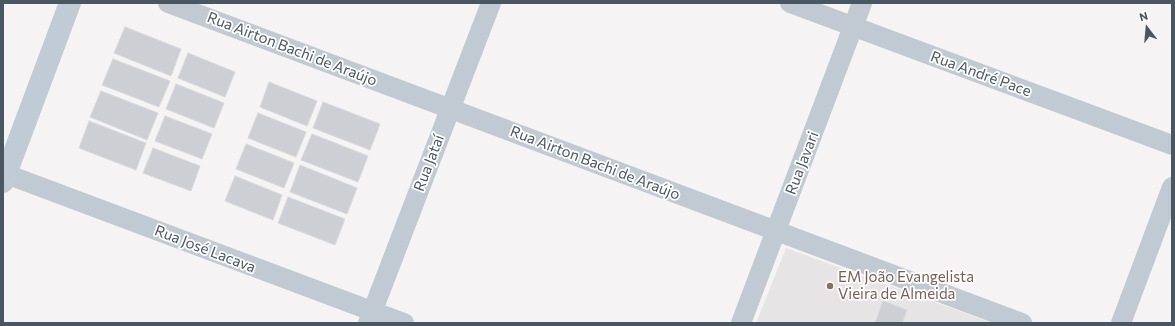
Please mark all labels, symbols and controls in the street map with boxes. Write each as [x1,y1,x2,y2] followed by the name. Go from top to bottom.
[204,8,380,90] street label: Rua Airton Bachi de Araújo
[1127,8,1167,48] north arrow
[1138,9,1149,23] text: N
[928,47,1034,101] street label: Rua André Pace
[507,122,683,204] street label: Rua Airton Bachi de Araújo
[782,129,822,197] street label: Rua Javari
[410,132,448,194] street label: Rua Jataí
[152,221,258,277] street label: Rua José Lacava
[838,268,974,303] place label: EM João Evangelista Vieira de Almeida
[825,281,835,291] marker: EM João Evangelista Vieira de Almeida

